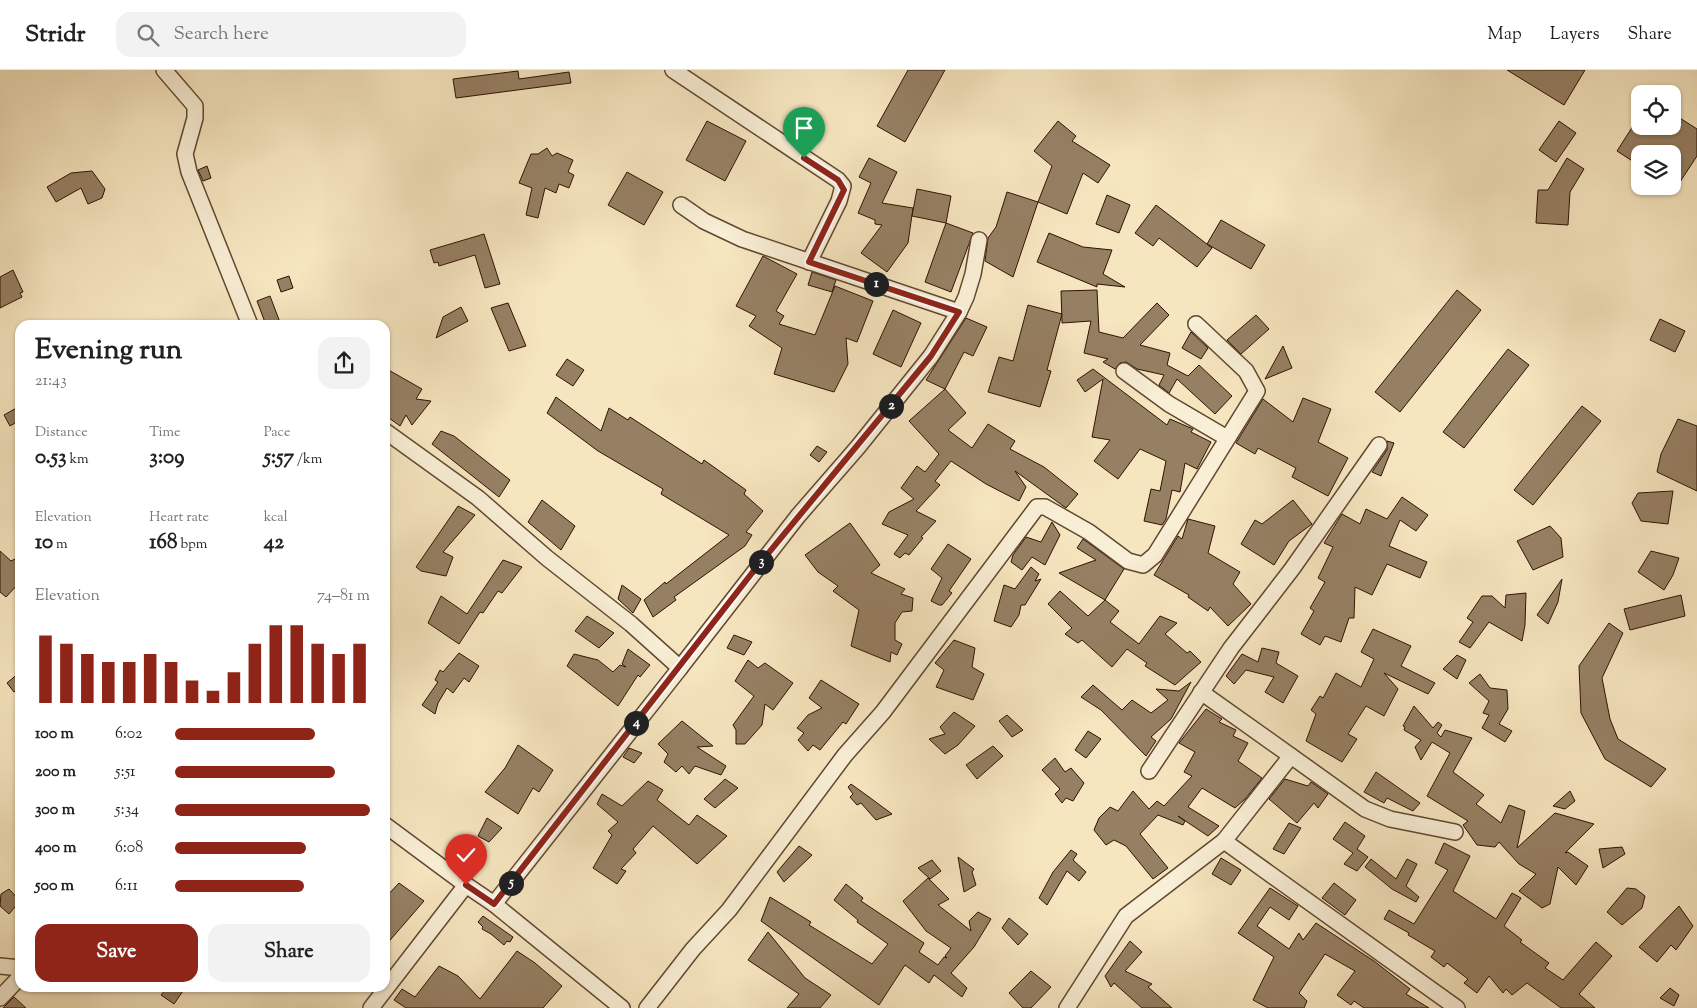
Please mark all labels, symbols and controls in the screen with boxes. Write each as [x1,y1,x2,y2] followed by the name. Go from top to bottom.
[116,12,466,57] search box
[25,18,86,52] text: Stridr
[134,21,162,49] icon: search
[174,21,269,48] text: Search here
[1487,22,1522,48] text: Map
[1550,22,1600,48] text: Layers
[1628,22,1672,48] text: Share
[1631,85,1681,195] map controls
[1631,85,1681,135] button: locate
[783,107,825,158] pin
[790,114,818,142] icon: arrive
[1631,145,1681,195] button: layers
[864,272,888,296] pin: 1
[874,274,879,294] text: 1
[35,331,182,371] text: Evening run
[318,337,370,389] button: share
[35,370,67,393] text: 21:43
[878,394,904,418] pin: 2
[888,396,895,416] text: 2
[35,423,88,443] text: Distance
[149,423,180,443] text: Time
[264,423,290,443] text: Pace
[35,443,67,473] text: 0.53
[149,443,184,473] text: 3:09
[264,443,294,473] text: 5:57
[67,450,89,470] text: km
[294,450,322,470] text: /km
[35,508,92,528] text: Elevation
[149,508,209,528] text: Heart rate
[264,508,288,528] text: kcal
[35,528,53,558] text: 10
[149,528,177,558] text: 168
[264,528,284,558] text: 42
[53,535,68,555] text: m
[177,535,207,555] text: bpm
[748,550,774,574] pin: 3
[759,552,764,572] text: 3
[35,585,100,608] text: Elevation
[317,585,370,608] text: 74–81 m
[624,710,648,736] pin: 4
[633,713,640,733] text: 4
[35,723,74,746] text: 100 m
[115,723,143,746] text: 6:02
[35,761,76,784] text: 200 m
[115,761,136,784] text: 5:51
[35,799,75,822] text: 300 m
[115,799,139,822] text: 5:34
[445,834,487,885] pin
[35,837,77,860] text: 400 m
[115,837,143,860] text: 6:08
[452,841,480,869] icon: check
[498,870,524,896] pin: 5
[509,873,514,893] text: 5
[35,875,74,898] text: 500 m
[115,875,138,898] text: 6:11
[35,924,198,982] button: Save
[208,924,370,982] button: Share

